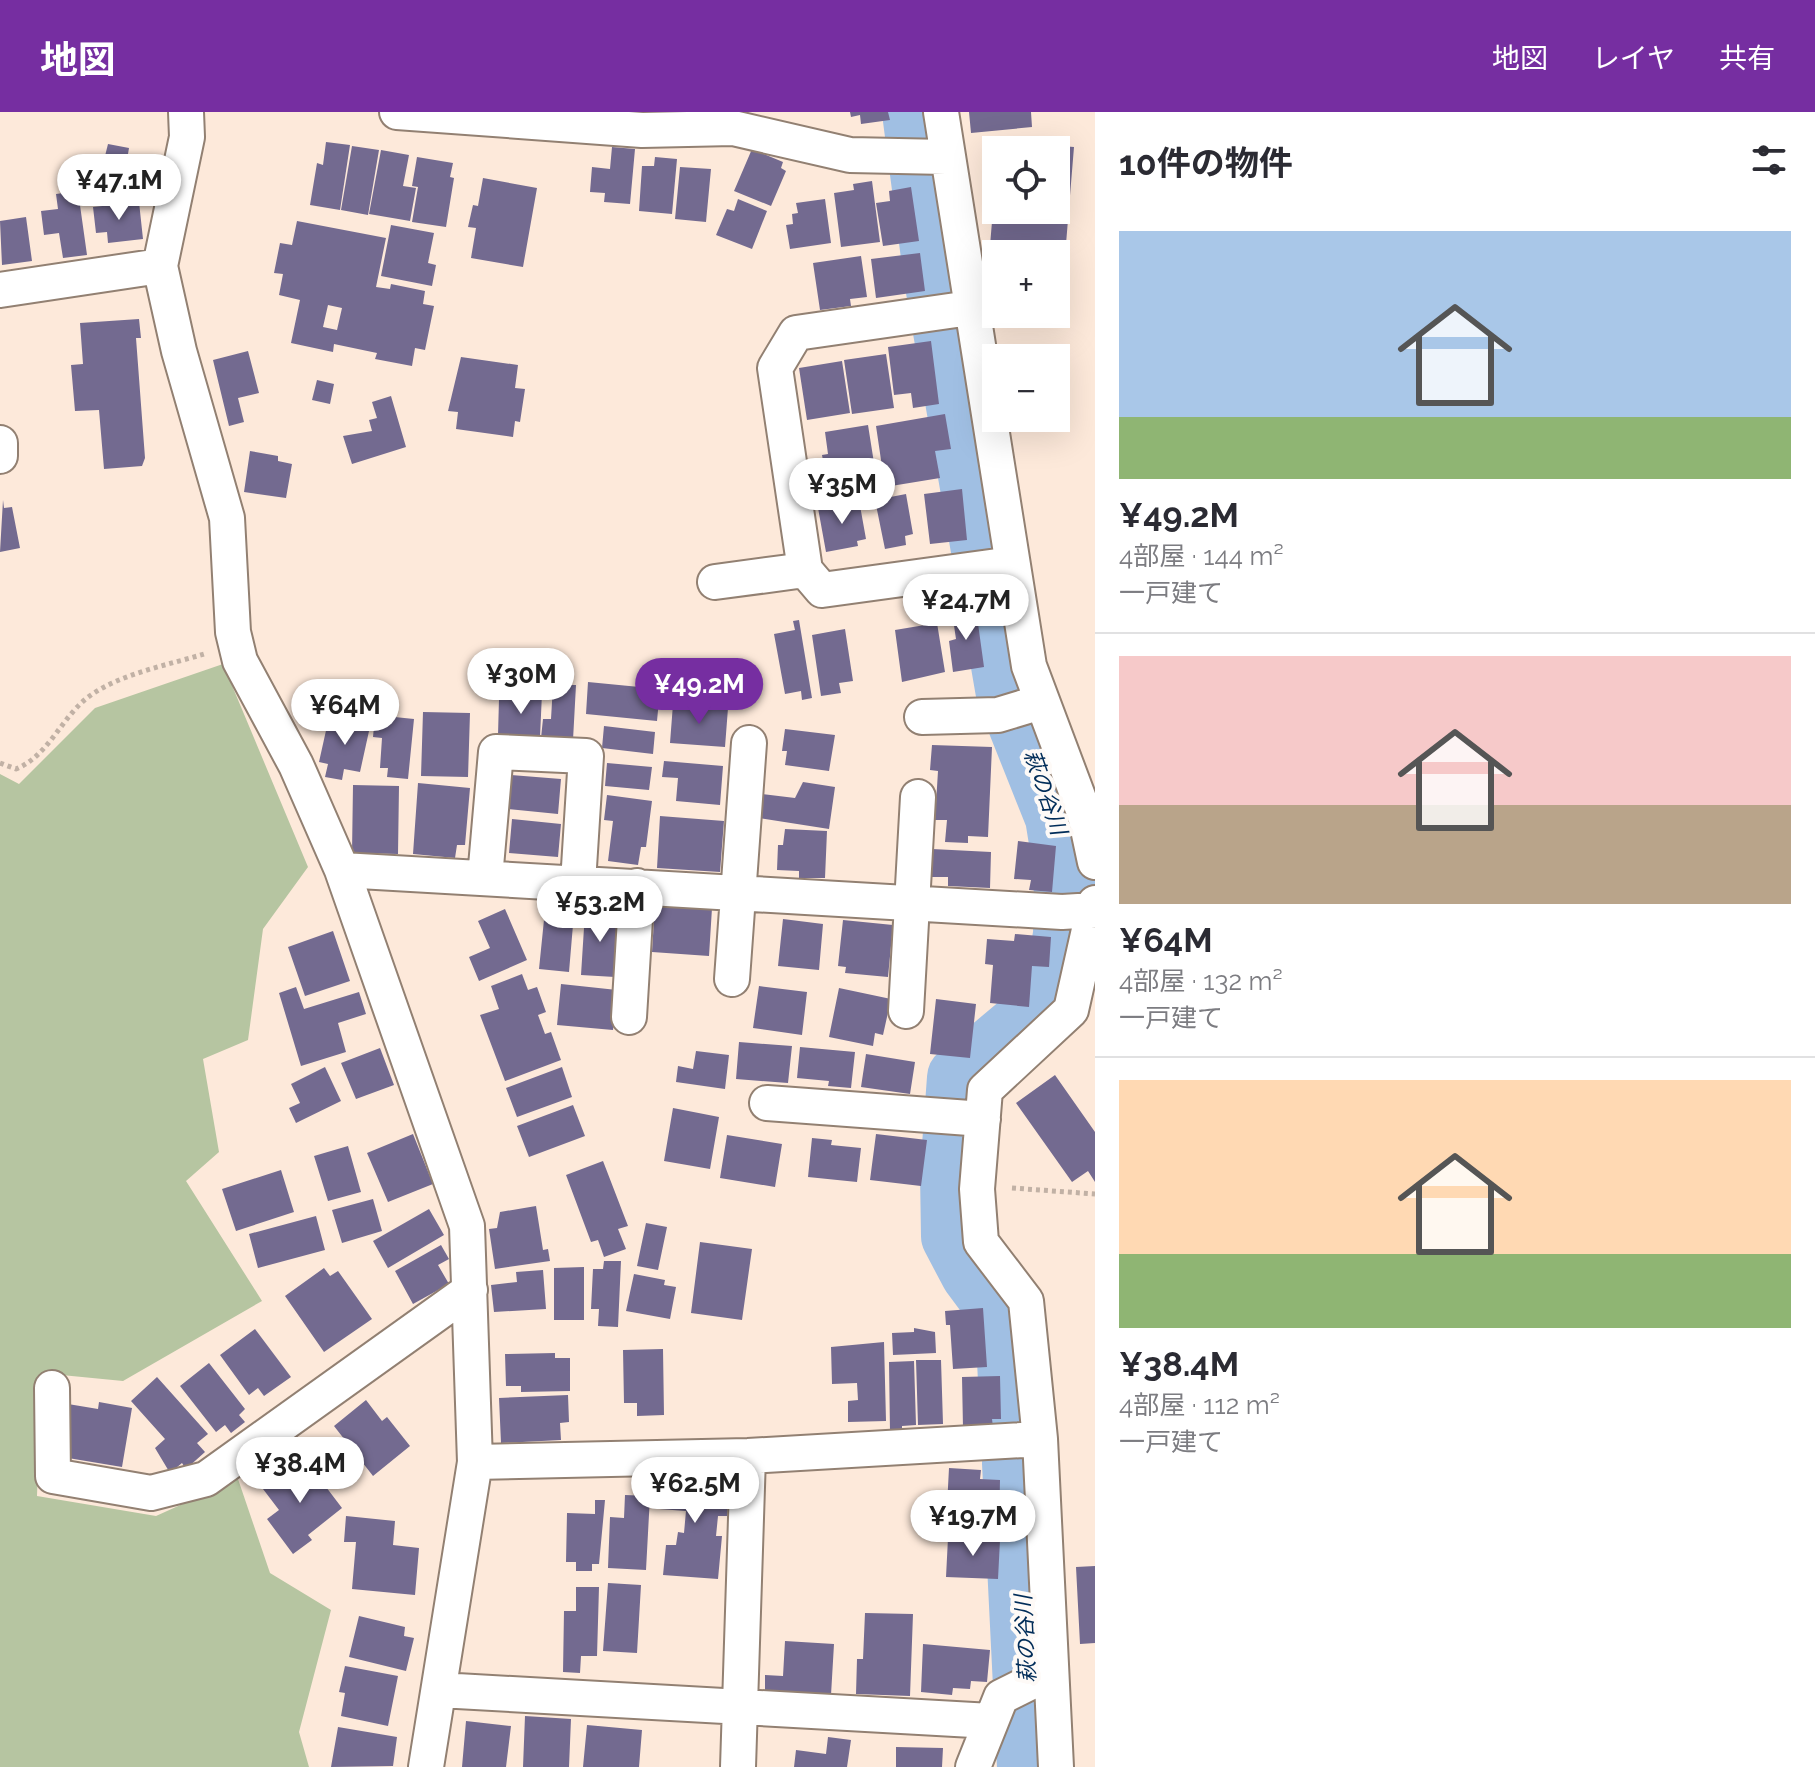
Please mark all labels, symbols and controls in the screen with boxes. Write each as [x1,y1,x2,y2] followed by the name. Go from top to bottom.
[40,37,116,82] text: 地図
[1492,42,1548,75] text: 地図
[1592,42,1675,75] text: レイヤ
[1719,42,1775,75] text: 共有
[982,136,1070,432] map controls
[982,136,1070,224] button: locate
[1747,138,1791,182] icon: filters
[1119,143,1293,183] text: 10件の物件
[54,154,184,222] pin: ¥47.1M
[75,165,163,195] text: ¥47.1M
[982,240,1070,328] button: +
[1383,283,1527,427] icon: home
[982,344,1070,432] button: −
[795,458,889,526] pin: ¥35M
[807,469,877,499] text: ¥35M
[1119,495,1239,535] text: ¥49.2M
[1119,541,1284,571] text: 4部屋 · 144 m²
[901,574,1031,642] pin: ¥24.7M
[1119,578,1223,608] text: 一戸建て
[921,585,1011,615] text: ¥24.7M
[474,648,568,716] pin: ¥30M
[634,658,764,726] pin: ¥49.2M
[485,659,557,689] text: ¥30M
[653,669,745,699] text: ¥49.2M
[298,679,392,747] pin: ¥64M
[309,690,381,720] text: ¥64M
[1383,708,1527,852] icon: home
[1019,746,1073,840] water label: 萩の谷川
[535,876,665,944] pin: ¥53.2M
[555,887,645,917] text: ¥53.2M
[1119,920,1213,960] text: ¥64M
[1119,966,1283,996] text: 4部屋 · 132 m²
[1119,1003,1223,1033] text: 一戸建て
[1383,1132,1527,1276] icon: home
[1119,1344,1239,1384] text: ¥38.4M
[1119,1390,1280,1420] text: 4部屋 · 112 m²
[1119,1427,1223,1457] text: 一戸建て
[235,1437,365,1505] pin: ¥38.4M
[254,1448,346,1478] text: ¥38.4M
[630,1457,760,1525] pin: ¥62.5M
[649,1468,741,1498] text: ¥62.5M
[908,1490,1038,1558] pin: ¥19.7M
[928,1501,1018,1531] text: ¥19.7M
[1010,1592,1040,1684] water label: 萩の谷川

